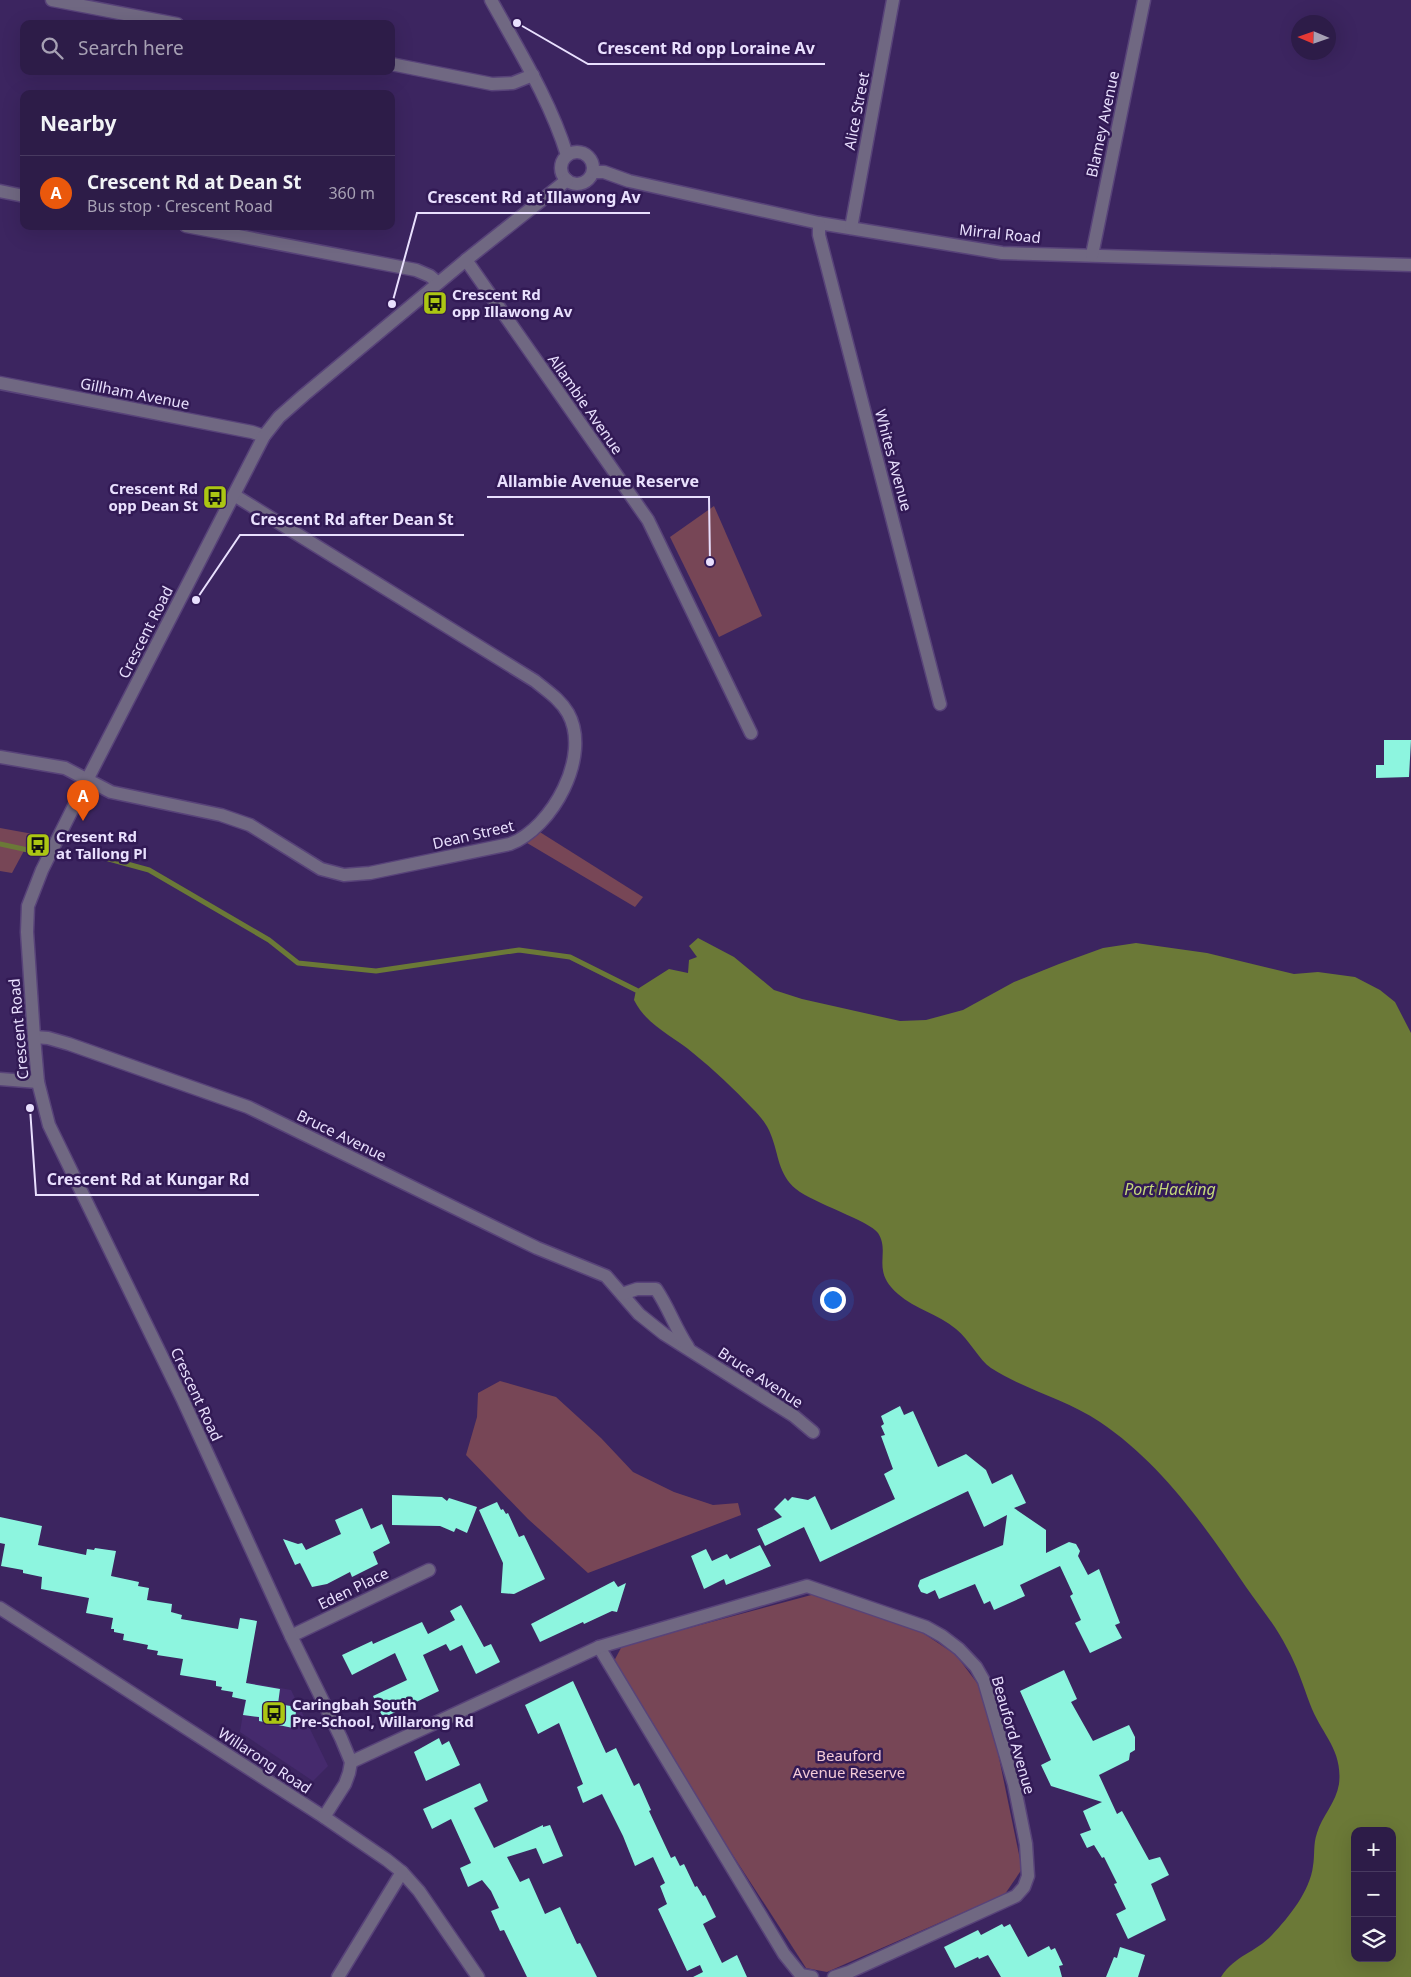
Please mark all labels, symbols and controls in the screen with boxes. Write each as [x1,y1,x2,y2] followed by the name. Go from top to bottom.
[1291,15,1336,60] north arrow
[20,20,395,75] search box
[588,33,825,64] callout: Crescent Rd opp Loraine Av
[38,34,66,62] icon: search
[78,35,184,61] text: Search here
[597,37,816,59] text: Crescent Rd opp Loraine Av
[1081,69,1123,179] street label: Blamey Avenue
[839,70,873,152] street label: Alice Street
[40,109,116,137] text: Nearby
[87,169,302,195] text: Crescent Rd at Dean St
[50,182,62,204] text: A
[328,182,375,204] text: 360 m
[417,182,650,213] callout: Crescent Rd at Illawong Av
[427,186,642,208] text: Crescent Rd at Illawong Av
[87,195,273,217] text: Bus stop · Crescent Road
[958,219,1042,247] street label: Mirral Road
[452,284,573,321] place label: Crescent Rd opp Illawong Av
[422,290,448,316] bus stop icon: Crescent Rd opp Illawong Av
[544,350,628,458] street label: Allambie Avenue
[79,373,191,413] street label: Gillham Avenue
[871,407,917,513] street label: Whites Avenue
[487,466,709,497] callout: Allambie Avenue Reserve
[497,470,699,492] text: Allambie Avenue Reserve
[108,478,198,515] place label: Crescent Rd opp Dean St
[202,484,228,510] bus stop icon: Crescent Rd opp Dean St
[240,504,464,535] callout: Crescent Rd after Dean St
[250,508,454,530] text: Crescent Rd after Dean St
[113,582,177,682] street label: Crescent Road
[67,780,99,821] pin: A
[430,815,516,853] street label: Dean Street
[56,826,147,863] place label: Cresent Rd at Tallong Pl
[25,832,51,858] bus stop icon: Cresent Rd at Tallong Pl
[4,978,32,1080] street label: Crescent Road
[294,1105,390,1165] street label: Bruce Avenue
[36,1164,259,1195] callout: Crescent Rd at Kungar Rd
[47,1168,249,1190] text: Crescent Rd at Kungar Rd
[1124,1178,1216,1200] water label: Port Hacking
[820,1287,846,1313] your location
[715,1342,807,1412] street label: Bruce Avenue
[167,1344,227,1444] street label: Crescent Road
[314,1562,392,1614] street label: Eden Place
[988,1674,1040,1796] street label: Beauford Avenue
[292,1694,474,1731] place label: Caringbah South Pre-School, Willarong Rd
[261,1700,287,1726] bus stop icon: Caringbah South Pre-School, Willarong Rd
[215,1722,315,1798] street label: Willarong Road
[793,1745,905,1782] park label: Beauford Avenue Reserve
[1351,1827,1396,1962] map controls
[1351,1827,1396,1872] button: +
[1351,1872,1396,1917] button: −
[1351,1917,1396,1962] button: layers

